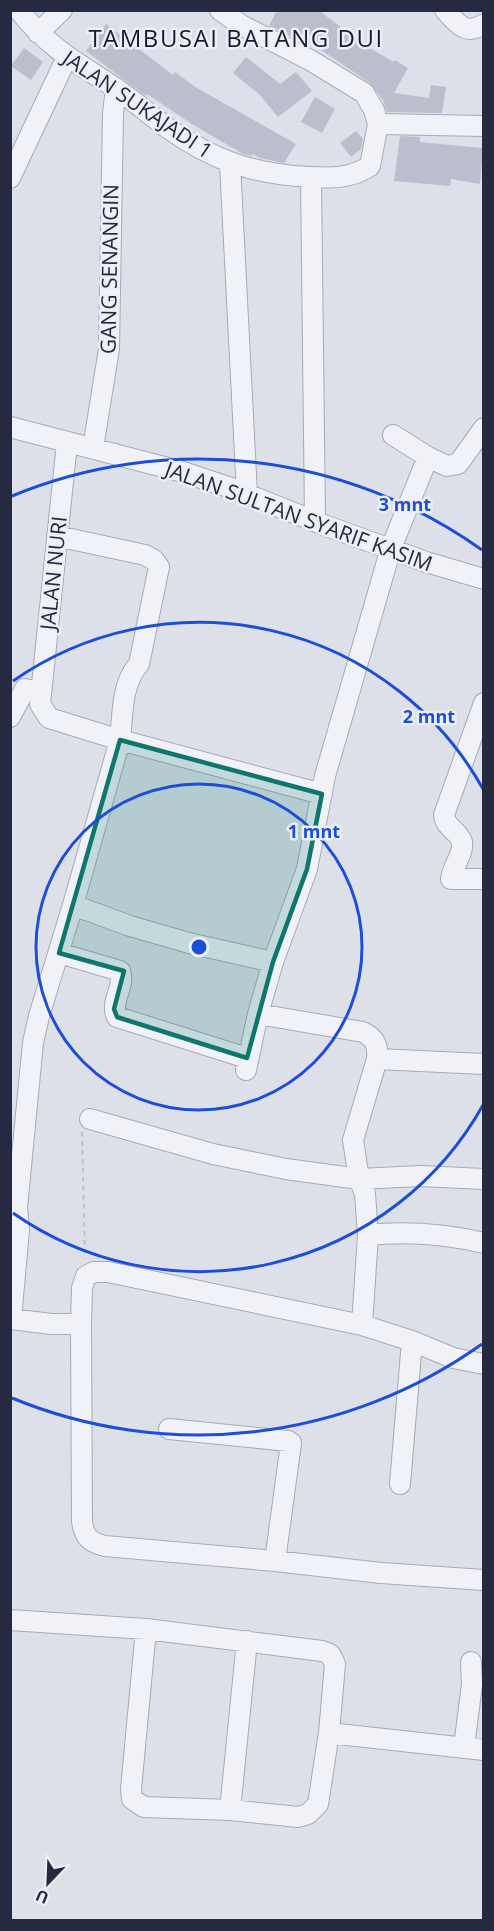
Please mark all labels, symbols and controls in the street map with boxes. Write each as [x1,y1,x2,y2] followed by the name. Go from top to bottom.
[88,21,384,54] district label: TAMBUSAI BATANG DUI
[56,42,218,165] street label: JALAN SUKAJADI 1
[94,184,124,354] street label: GANG SENANGIN
[160,454,436,577] street label: JALAN SULTAN SYARIF KASIM
[379,492,431,516] text: 3 mnt
[33,515,73,633] street label: JALAN NURI
[403,704,455,728] text: 2 mnt
[288,819,340,843] text: 1 mnt
[189,937,209,957] centre of rings
[18,1853,78,1913] north arrow
[32,1884,52,1909] text: U

